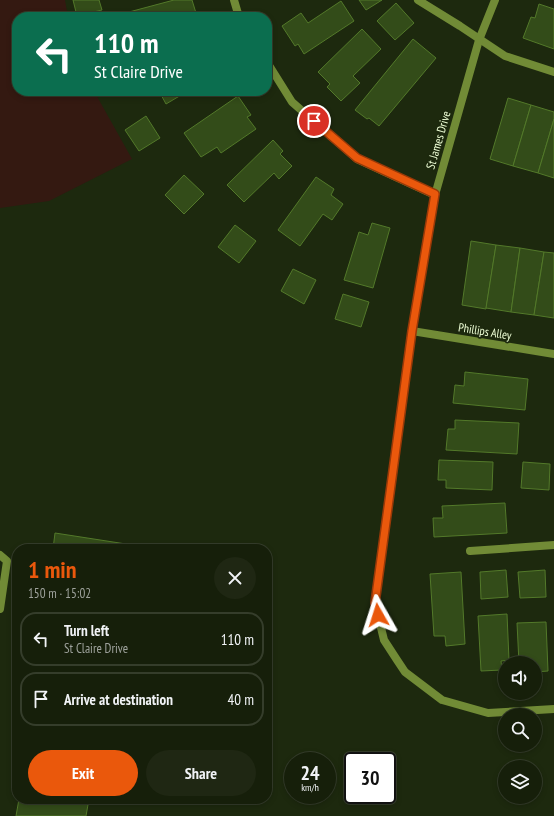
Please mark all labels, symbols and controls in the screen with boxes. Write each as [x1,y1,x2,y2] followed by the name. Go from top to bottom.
[94,24,158,61] text: 110 m
[28,28,80,80] icon: left
[94,60,183,83] text: St Claire Drive
[297,104,331,138] pin
[423,109,453,171] street label: St James Drive
[303,110,325,132] icon: arrive
[457,319,513,343] street label: Phillips Alley
[28,554,76,585] text: 1 min
[214,557,256,599] button: close
[28,585,91,602] text: 150 m · 15:02
[357,594,399,636] position arrow
[64,621,109,640] text: Turn left
[30,628,52,650] icon: left
[221,630,254,649] text: 110 m
[64,640,128,657] text: St Claire Drive
[498,656,542,804] map controls
[498,656,542,700] button: sound
[30,688,52,710] icon: arrive
[64,690,173,709] text: Arrive at destination
[228,690,254,709] text: 40 m
[498,708,542,752] button: search
[28,750,138,796] button: Exit
[146,750,256,796] button: Share
[344,752,396,804] speed limit sign: 30
[300,760,320,786] text: 24
[498,760,542,804] button: layers
[301,781,319,794] text: km/h

